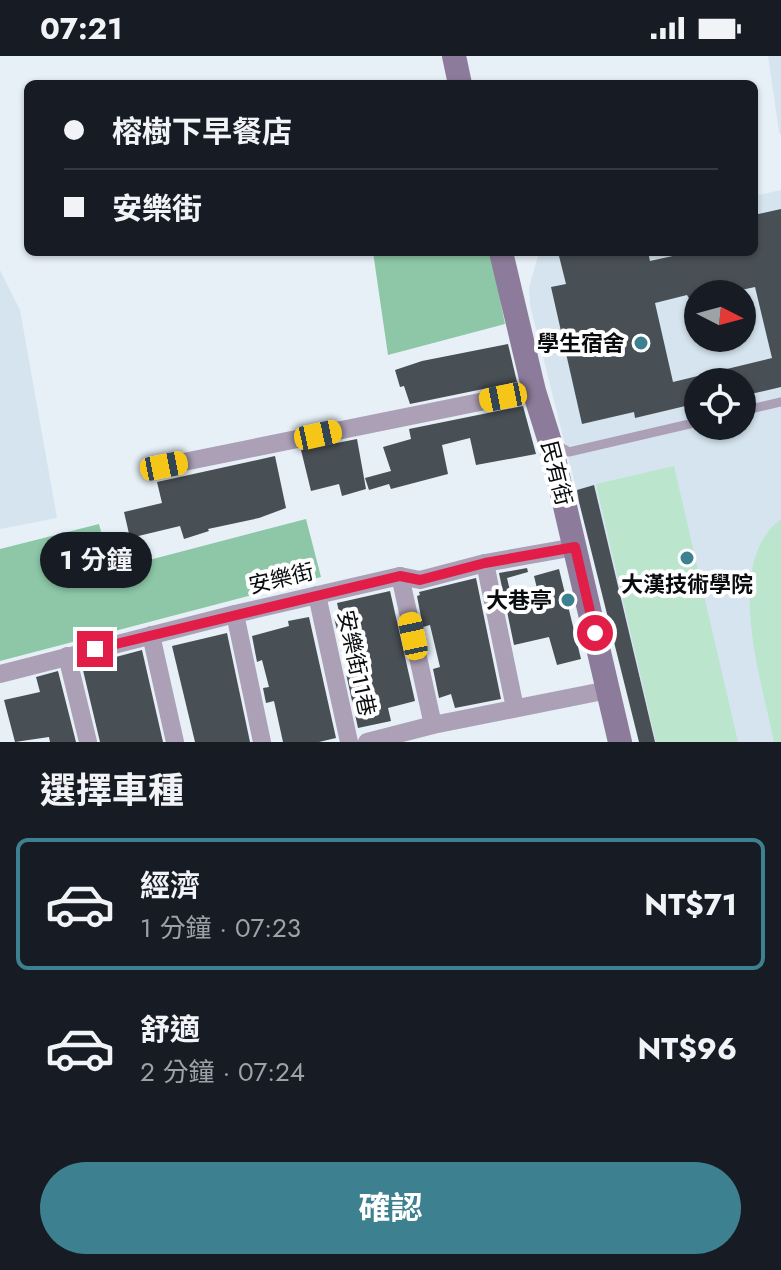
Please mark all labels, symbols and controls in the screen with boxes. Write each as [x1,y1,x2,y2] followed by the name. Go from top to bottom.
[40,7,123,50] text: 07:21
[112,110,292,153] text: 榕樹下早餐店
[112,187,202,230] text: 安樂街
[684,280,756,352] north arrow
[684,280,756,440] map controls
[537,327,625,359] place label: 學生宿舍
[632,334,650,352] marker: 學生宿舍
[684,368,756,440] button: locate
[477,381,529,413] car
[292,418,344,452] car
[533,437,581,509] street label: 民有街
[138,450,190,482] car
[39,533,151,589] callout: 1 分鐘
[59,541,133,579] text: 1 分鐘
[678,549,696,567] marker: 大漢技術學院
[245,555,317,601] street label: 安樂街
[621,568,753,600] place label: 大漢技術學院
[486,584,552,616] place label: 大巷亭
[559,591,577,609] marker: 大巷亭
[330,607,384,719] street label: 安樂街11巷
[396,610,430,662] car
[577,615,613,651] route start
[77,631,113,667] route end
[40,764,184,816] text: 選擇車種
[140,864,200,907] text: 經濟
[44,868,116,940] icon: car
[644,883,737,926] text: NT$71
[140,909,301,947] text: 1 分鐘 · 07:23
[140,1008,200,1051] text: 舒適
[44,1012,116,1084] icon: car
[638,1027,737,1070] text: NT$96
[140,1053,305,1091] text: 2 分鐘 · 07:24
[40,1162,741,1254] button: 確認

